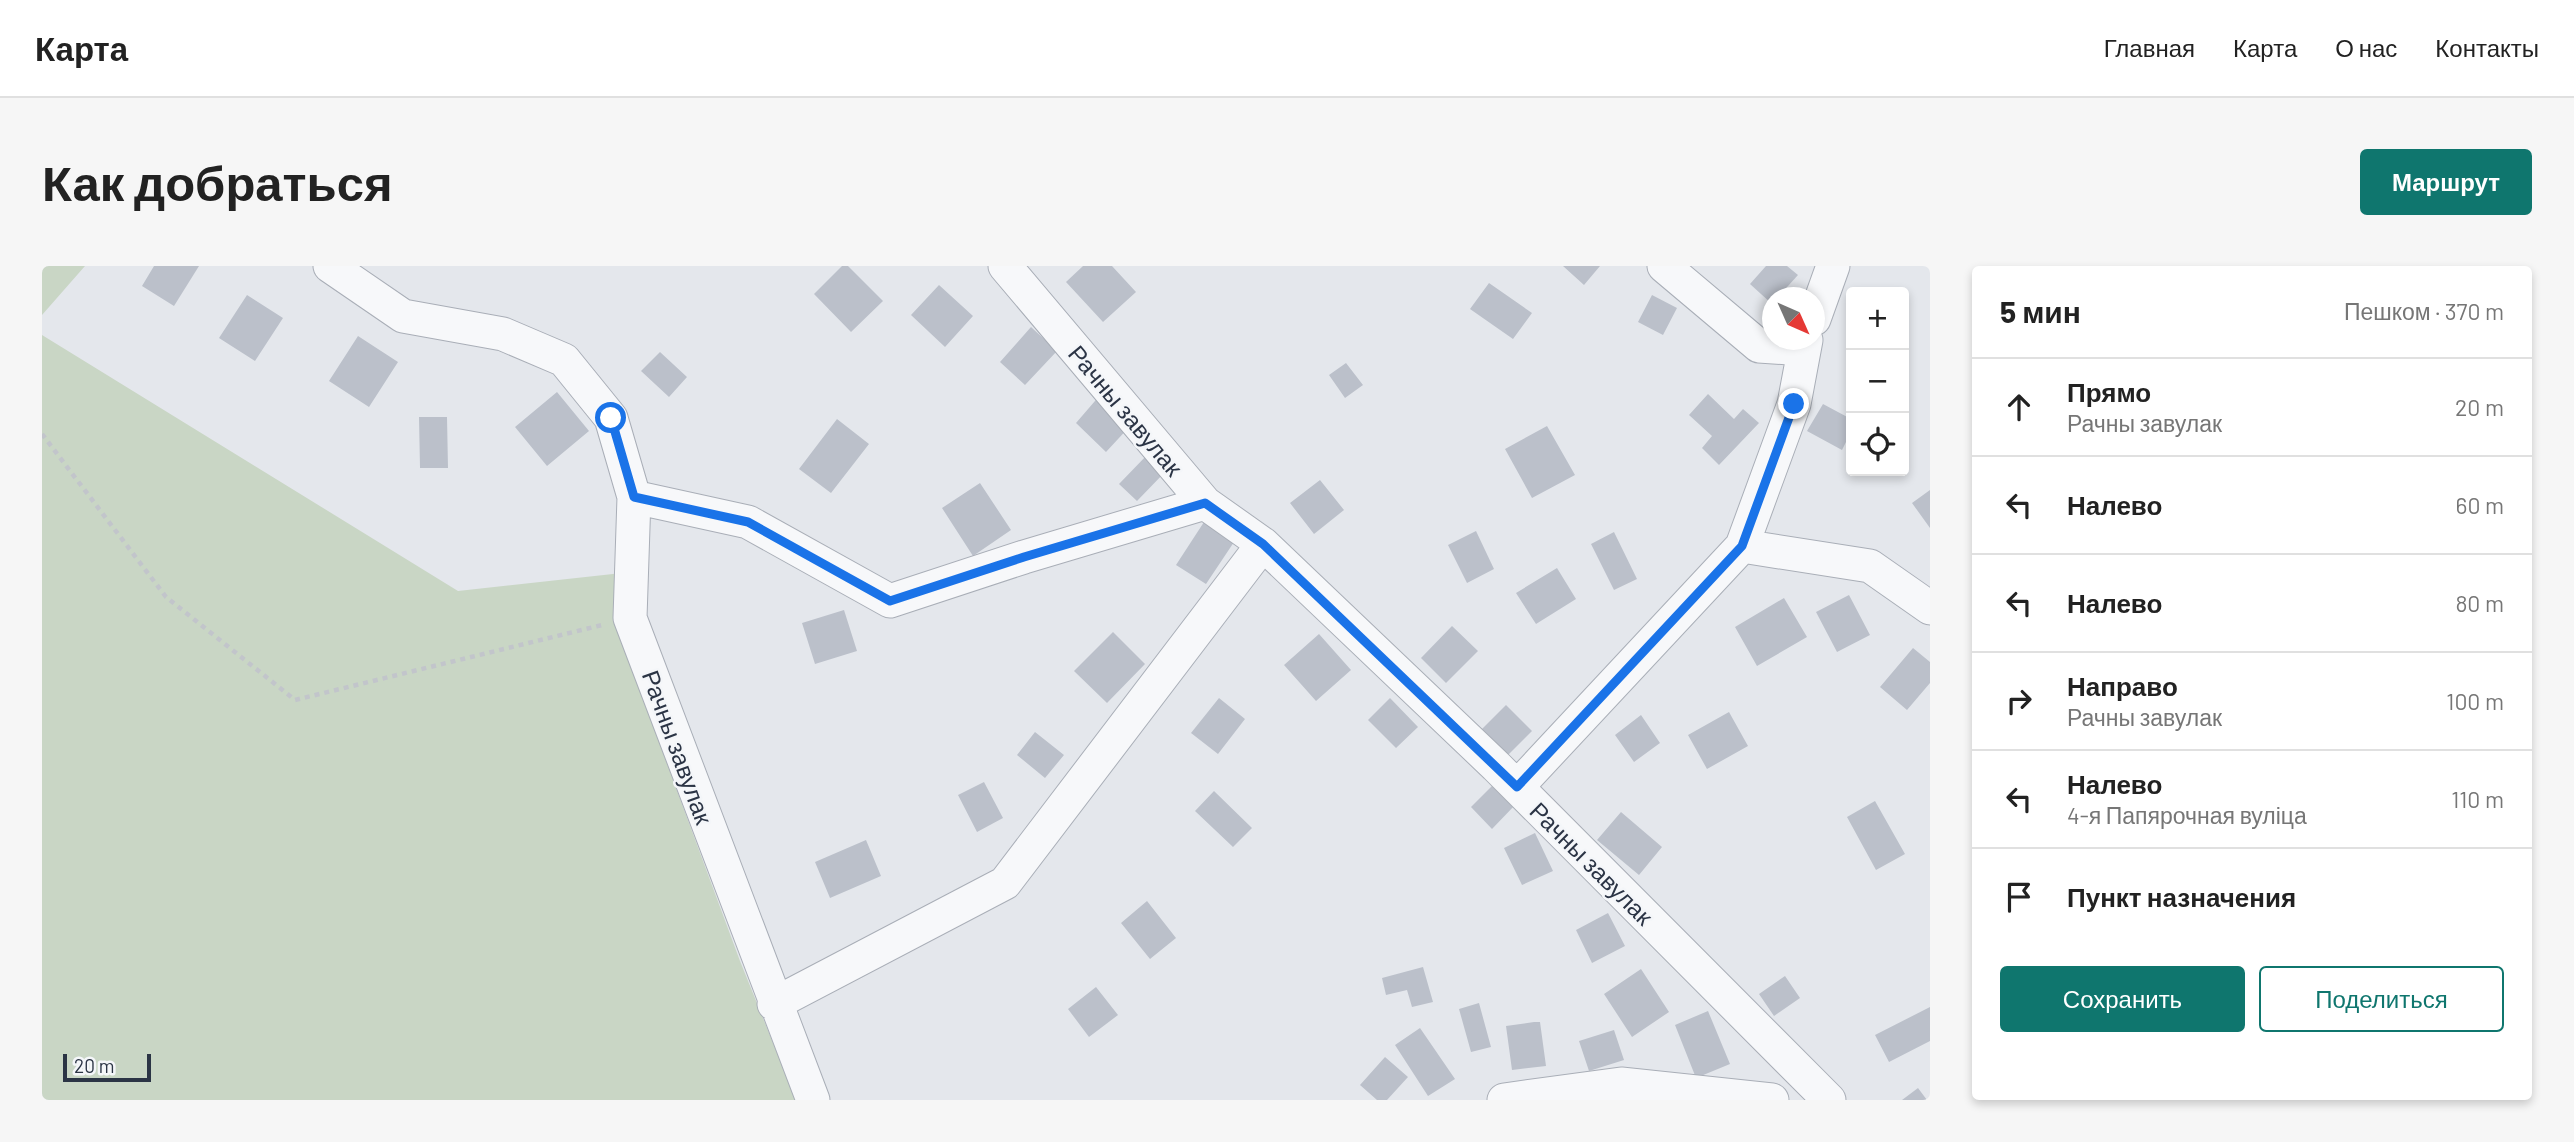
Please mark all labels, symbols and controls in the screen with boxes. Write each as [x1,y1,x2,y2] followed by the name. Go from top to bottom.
[35,28,128,68] text: Карта
[2104,33,2195,62] text: Главная
[2233,33,2297,62] text: Карта
[2335,33,2397,62] text: О нас
[2435,33,2539,62] text: Контакты
[2360,149,2532,215] button: Маршрут
[42,152,393,211] text: Как добраться
[1762,287,1825,350] north arrow
[1846,287,1909,476] map controls
[1846,287,1909,350] button: +
[2000,293,2081,329] text: 5 мин
[2344,297,2504,325] text: Пешком · 370 m
[1063,339,1189,482] street label: Рачны завулак
[1846,350,1909,413] button: −
[2067,376,2151,407] text: Прямо
[1778,388,1809,419] route end
[2000,388,2038,426] icon: ahead
[2455,393,2504,421] text: 20 m
[595,402,626,433] route start
[2067,409,2222,437] text: Рачны завулак
[1846,413,1909,476] button: locate
[2000,486,2038,524] icon: left
[2067,489,2162,520] text: Налево
[2456,491,2504,519] text: 60 m
[2000,584,2038,622] icon: left
[2067,587,2162,618] text: Налево
[2455,589,2504,617] text: 80 m
[637,666,719,828] street label: Рачны завулак
[2067,670,2178,701] text: Направо
[2000,682,2038,720] icon: right
[2446,687,2504,715] text: 100 m
[2067,703,2222,731] text: Рачны завулак
[2067,768,2162,799] text: Налево
[2000,780,2038,818] icon: left
[2451,785,2504,813] text: 110 m
[1525,796,1660,931] street label: Рачны завулак
[2067,801,2307,829] text: 4-я Папярочная вуліца
[2000,878,2038,916] icon: arrive
[2067,881,2296,912] text: Пункт назначения
[2000,966,2245,1032] button: Сохранить
[2259,966,2504,1032] button: Поделиться
[63,1051,150,1083] scale bar
[74,1054,114,1077] text: 20 m

